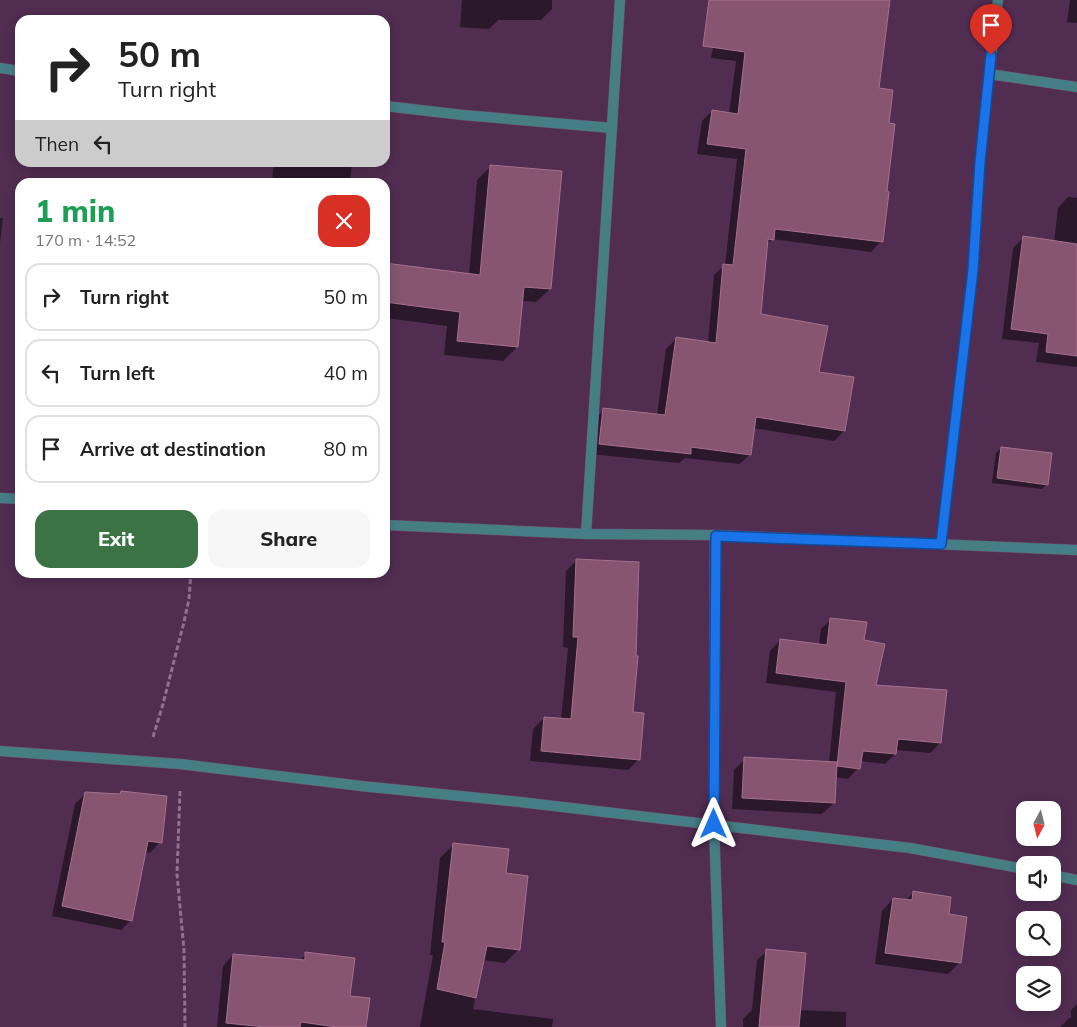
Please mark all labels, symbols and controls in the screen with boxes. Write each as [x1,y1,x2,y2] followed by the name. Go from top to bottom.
[970,4,1012,55] pin
[977,11,1005,39] icon: arrive
[118,32,201,76] text: 50 m
[35,35,100,100] icon: right
[118,75,216,103] text: Turn right
[89,130,117,158] icon: left
[35,132,79,156] text: Then
[35,192,115,230] text: 1 min
[318,195,370,247] button: close
[35,230,136,250] text: 170 m · 14:52
[37,283,65,311] icon: right
[80,285,169,309] text: Turn right
[324,285,368,309] text: 50 m
[37,359,65,387] icon: left
[80,361,155,385] text: Turn left
[324,361,368,385] text: 40 m
[37,435,65,463] icon: arrive
[80,437,266,461] text: Arrive at destination
[324,437,368,461] text: 80 m
[35,510,198,568] button: Exit
[208,510,370,568] button: Share
[687,797,739,849] position arrow
[1016,801,1061,846] north arrow
[1016,801,1061,1011] map controls
[1016,856,1061,901] button: sound
[1016,911,1061,956] button: search
[1016,966,1061,1011] button: layers

